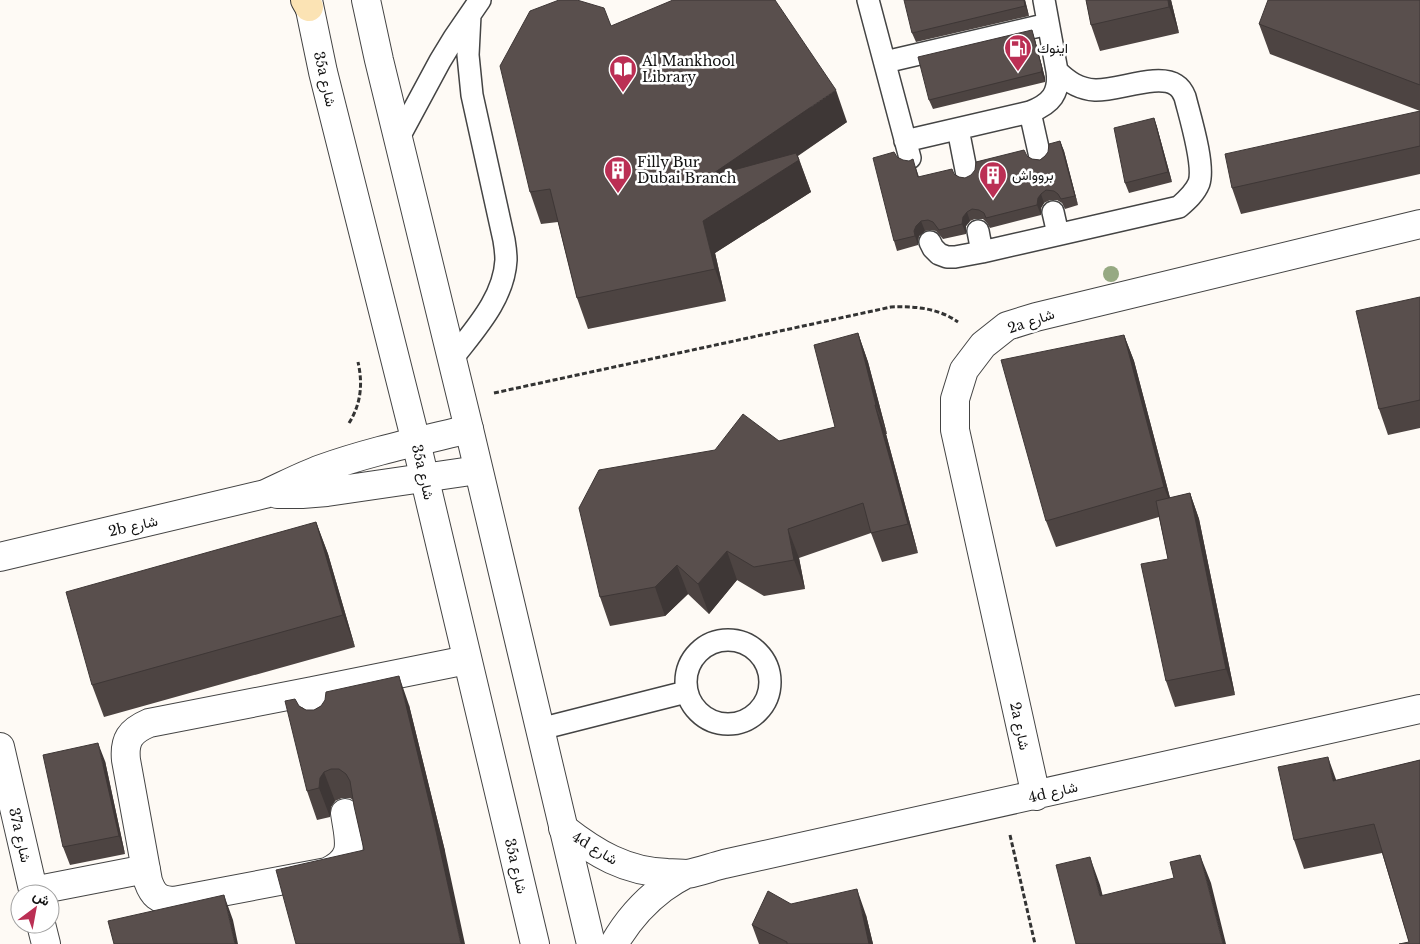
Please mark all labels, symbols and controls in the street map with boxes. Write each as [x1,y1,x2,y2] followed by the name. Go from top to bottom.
[1003,33,1033,72] fuel station icon: اينوك
[1037,39,1068,57] place label: اينوك
[308,50,340,109] street label: 35a شارع
[641,52,736,86] place label: Al Mankhool Library
[608,54,638,93] library icon: Al Mankhool Library
[637,153,737,187] place label: Filly Bur Dubai Branch
[603,155,633,194] building icon: Filly Bur Dubai Branch
[978,160,1008,199] building icon: بروواش
[1012,166,1054,184] place label: بروواش
[1005,305,1057,339] street label: 2a شارع
[406,443,438,502] street label: 35a شارع
[107,512,160,542] street label: 2b شارع
[1004,700,1034,752] street label: 2a شارع
[1027,778,1080,808] street label: 4d شارع
[3,806,35,864] street label: 37a شارع
[568,827,621,870] street label: 4d شارع
[499,837,531,896] street label: 35a شارع
[10,884,60,934] north arrow
[30,886,54,910] text: ش

